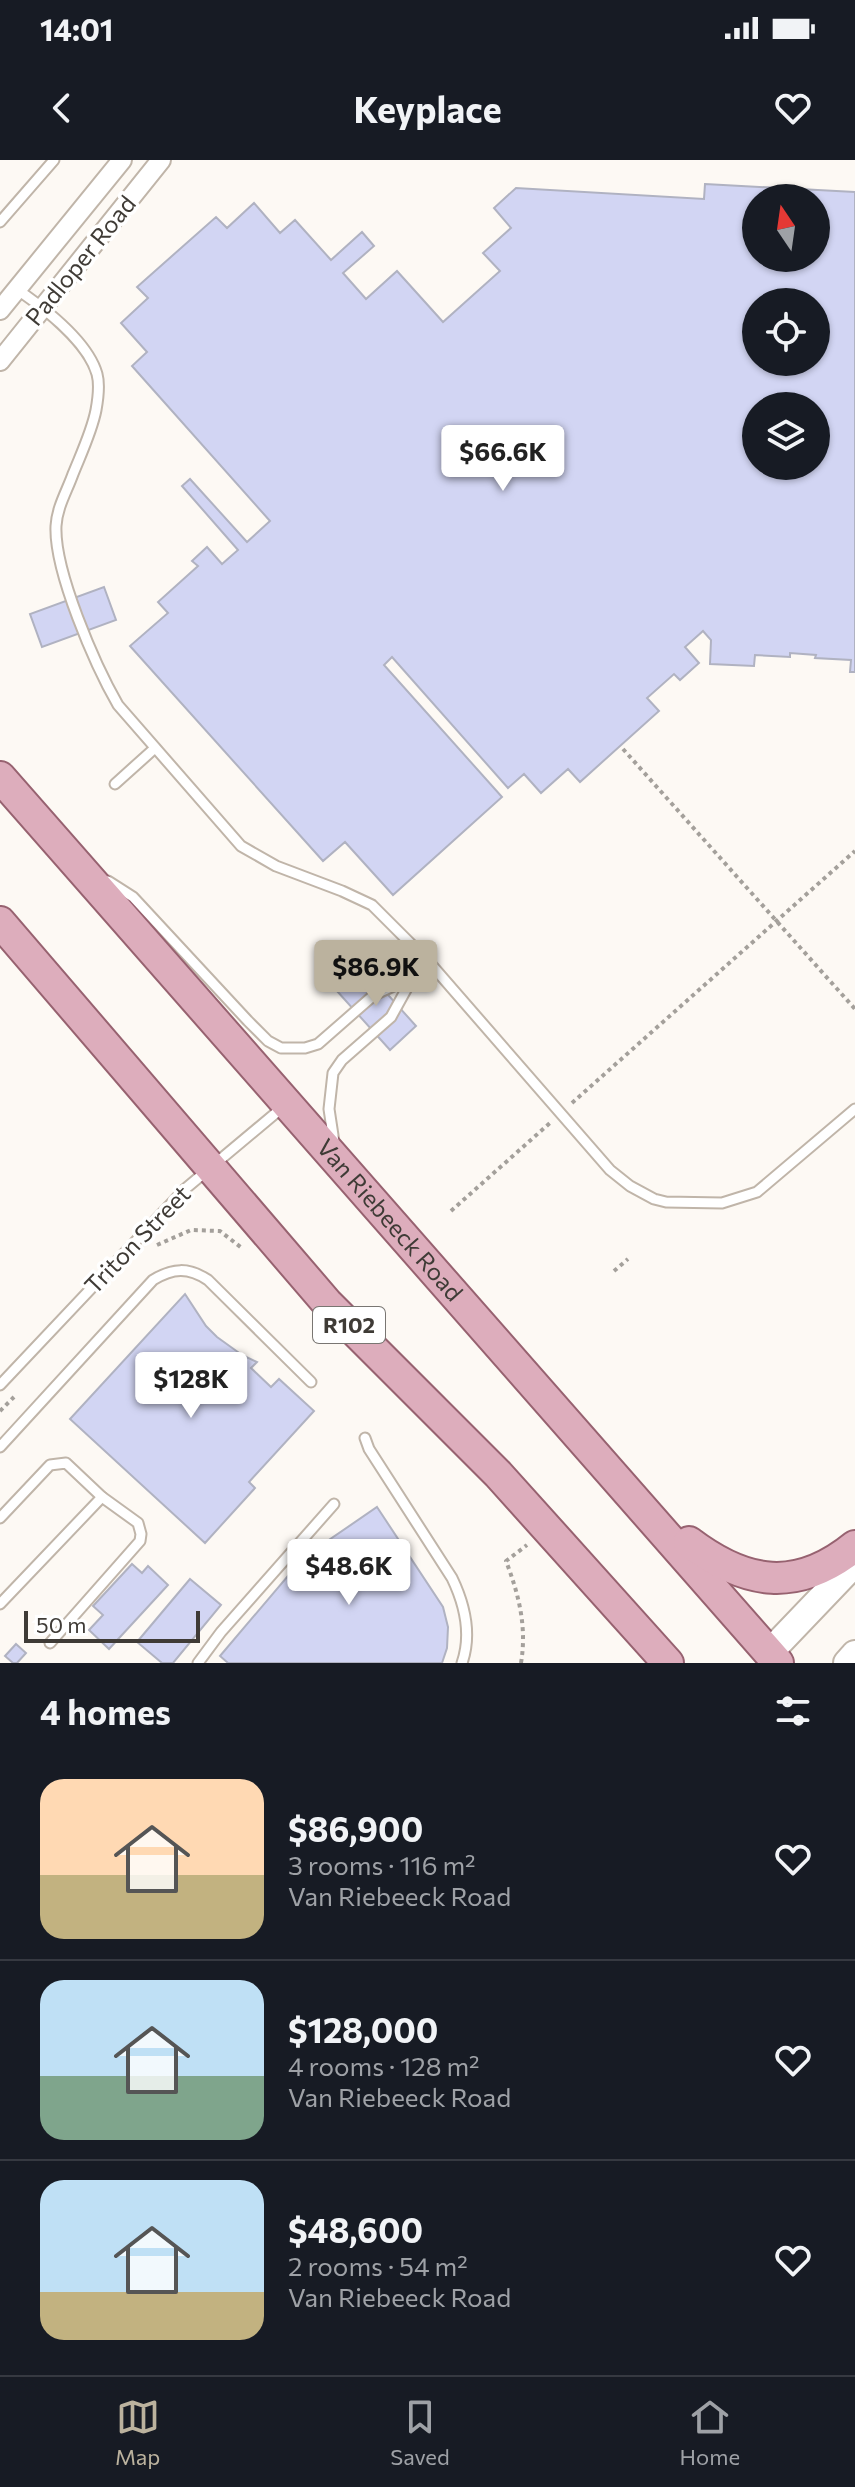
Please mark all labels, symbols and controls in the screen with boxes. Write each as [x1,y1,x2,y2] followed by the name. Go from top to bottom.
[40,10,113,47] text: 14:01
[40,86,84,130] icon: back
[353,86,502,130] text: Keyplace
[771,86,815,130] icon: heart
[742,184,830,272] north arrow
[742,184,830,480] map controls
[19,189,141,331] street label: Padloper Road
[742,288,830,376] button: locate
[742,392,830,480] button: layers
[438,425,568,493] pin: $66.6K
[459,435,547,466] text: $66.6K
[311,940,441,1008] pin: $86.9K
[332,950,420,981] text: $86.9K
[311,1132,469,1306] street label: Van Riebeeck Road
[78,1179,196,1299] street label: Triton Street
[313,1307,385,1343] road number: R102
[135,1352,247,1420] pin: $128K
[153,1362,229,1393] text: $128K
[284,1539,414,1607] pin: $48.6K
[305,1549,393,1580] text: $48.6K
[24,1607,200,1643] scale bar
[36,1611,86,1638] text: 50 m
[771,1689,815,1733] icon: filters
[40,1690,171,1732] text: 4 homes
[288,1807,423,1849] text: $86,900
[104,1811,200,1907] icon: home
[771,1837,815,1881] icon: heart
[288,1849,476,1880] text: 3 rooms · 116 m²
[288,1880,511,1911] text: Van Riebeeck Road
[288,2008,438,2050] text: $128,000
[104,2012,200,2108] icon: home
[771,2038,815,2082] icon: heart
[288,2050,480,2081] text: 4 rooms · 128 m²
[288,2081,511,2112] text: Van Riebeeck Road
[288,2208,423,2250] text: $48,600
[104,2212,200,2308] icon: home
[771,2238,815,2282] icon: heart
[288,2250,468,2281] text: 2 rooms · 54 m²
[288,2281,511,2312] text: Van Riebeeck Road
[115,2395,160,2470] tab: Map
[390,2395,450,2470] tab: Saved
[680,2395,740,2470] tab: Home

